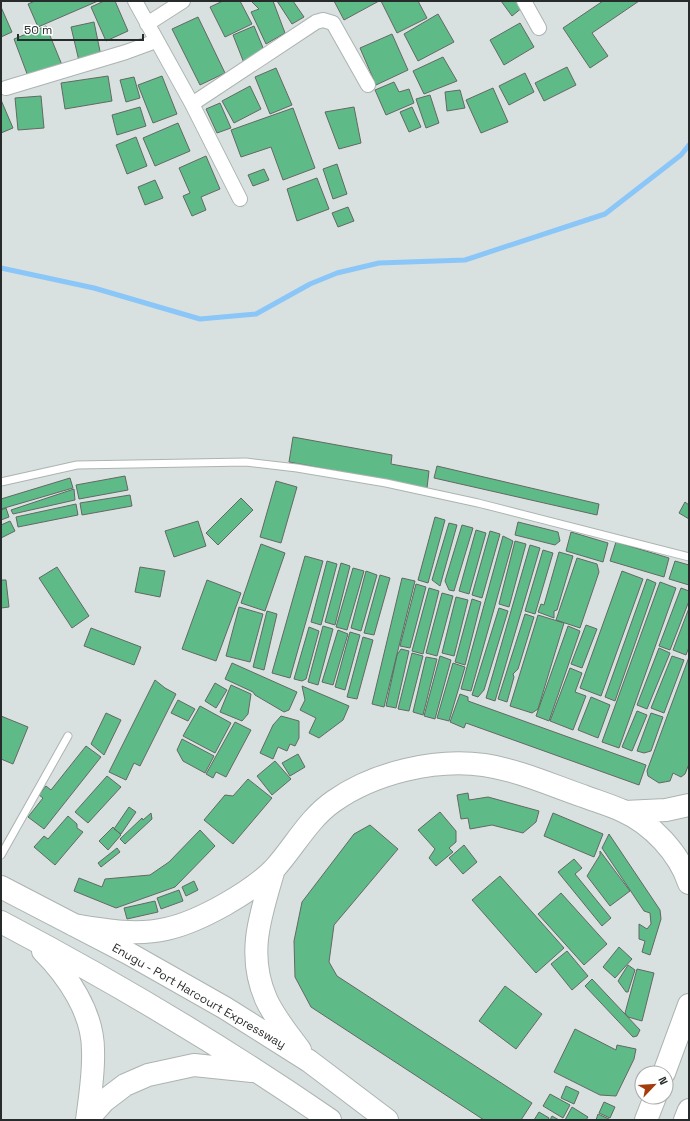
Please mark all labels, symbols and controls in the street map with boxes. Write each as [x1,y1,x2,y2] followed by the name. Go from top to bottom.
[18,16,143,42] scale bar
[24,22,52,38] text: 50 m
[109,940,289,1052] street label: Enugu - Port Harcourt Expressway
[634,1065,674,1105] north arrow
[655,1074,671,1087] text: N

